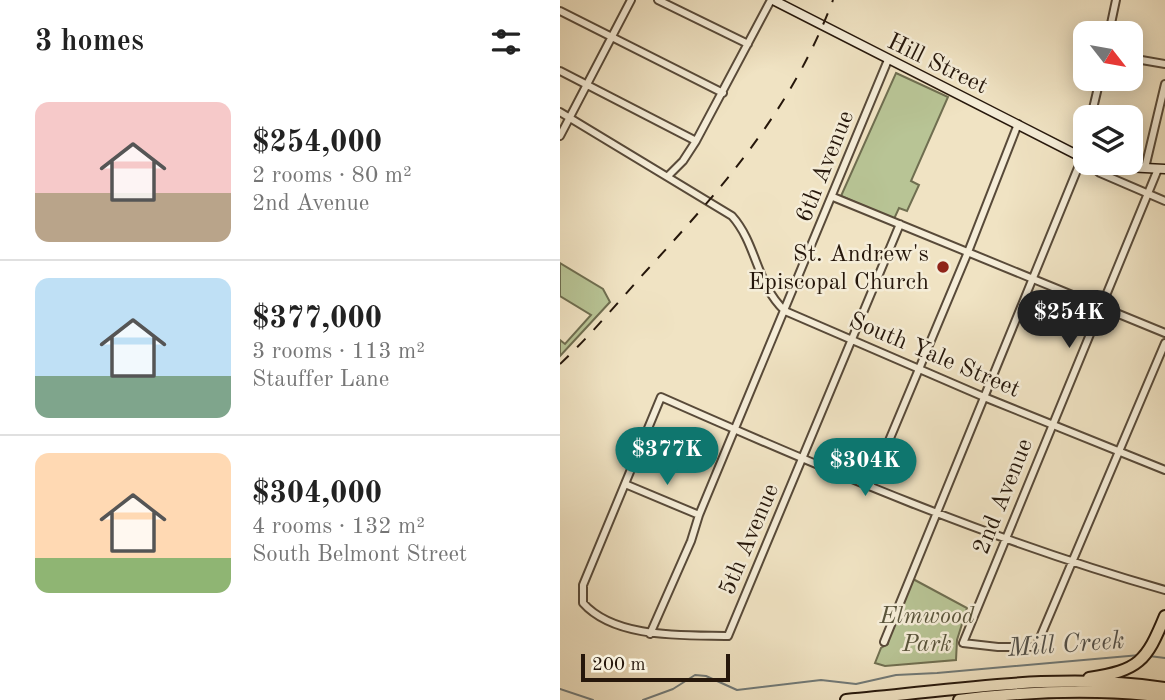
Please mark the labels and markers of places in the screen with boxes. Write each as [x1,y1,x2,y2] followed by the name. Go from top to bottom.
[748,243,929,295] place label: St. Andrew's Episcopal Church
[935,259,951,275] marker: St. Andrew's Episcopal Church
[1020,290,1118,350] pin: $254K
[618,428,716,487] pin: $377K
[816,438,914,498] pin: $304K

